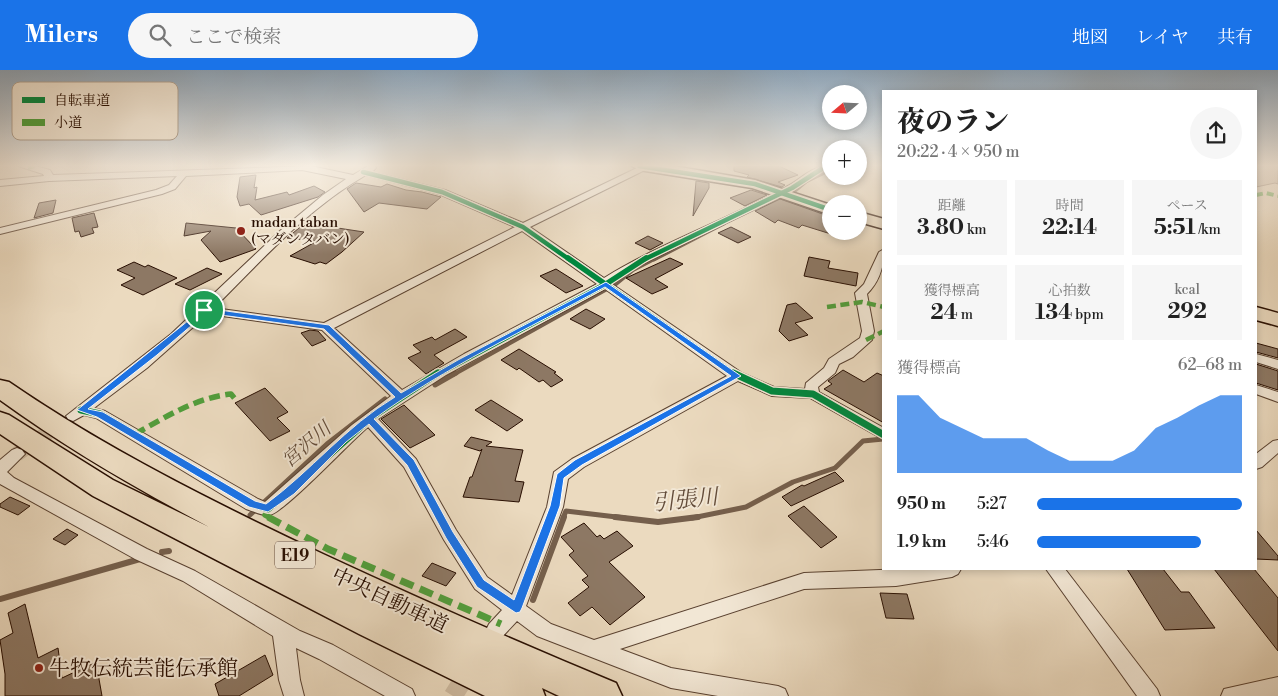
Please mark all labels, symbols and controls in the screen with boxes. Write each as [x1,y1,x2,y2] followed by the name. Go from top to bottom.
[128,13,478,58] search box
[25,20,98,50] text: Milers
[146,21,174,49] icon: search
[186,25,281,49] text: ここで検索
[1072,26,1108,49] text: 地図
[1136,26,1189,49] text: レイヤ
[1217,26,1253,49] text: 共有
[12,82,178,140] legend
[822,85,868,130] north arrow
[822,85,867,240] map controls
[54,92,110,110] text: 自転車道
[897,105,1009,140] text: 夜のラン
[1190,107,1242,159] button: share
[54,114,82,132] text: 小道
[822,140,867,185] button: +
[897,142,1020,162] text: 20:22 · 4 × 950 m
[822,195,867,240] button: −
[938,197,966,215] text: 距離
[1055,197,1083,215] text: 時間
[1167,197,1208,215] text: ペース
[251,213,350,249] place label: madan taban (マダンタバン)
[917,215,964,241] text: 3.80
[1042,215,1097,241] text: 22:14
[1154,215,1196,241] text: 5:51
[964,221,987,239] text: km
[1196,221,1221,239] text: /km
[235,225,247,237] marker: madan taban (マダンタバン)
[1174,281,1200,299] text: kcal
[924,282,980,300] text: 獲得標高
[1048,282,1090,300] text: 心拍数
[183,289,225,331] pin
[190,296,218,324] icon: arrive
[1167,299,1207,325] text: 292
[931,300,958,326] text: 24
[1035,300,1072,326] text: 134
[958,306,973,324] text: m
[1072,306,1104,324] text: bpm
[1178,355,1242,375] text: 62–68 m
[897,358,961,378] text: 獲得標高
[277,416,338,473] water label: 宮沢川
[651,483,721,517] water label: 引張川
[897,494,946,514] text: 950 m
[977,494,1007,514] text: 5:27
[897,532,946,552] text: 1.9 km
[977,532,1009,552] text: 5:46
[275,542,315,568] road number: E19
[327,562,452,639] street label: 中央自動車道
[49,656,238,682] place label: 牛牧伝統芸能伝承館
[33,662,45,674] marker: 牛牧伝統芸能伝承館

